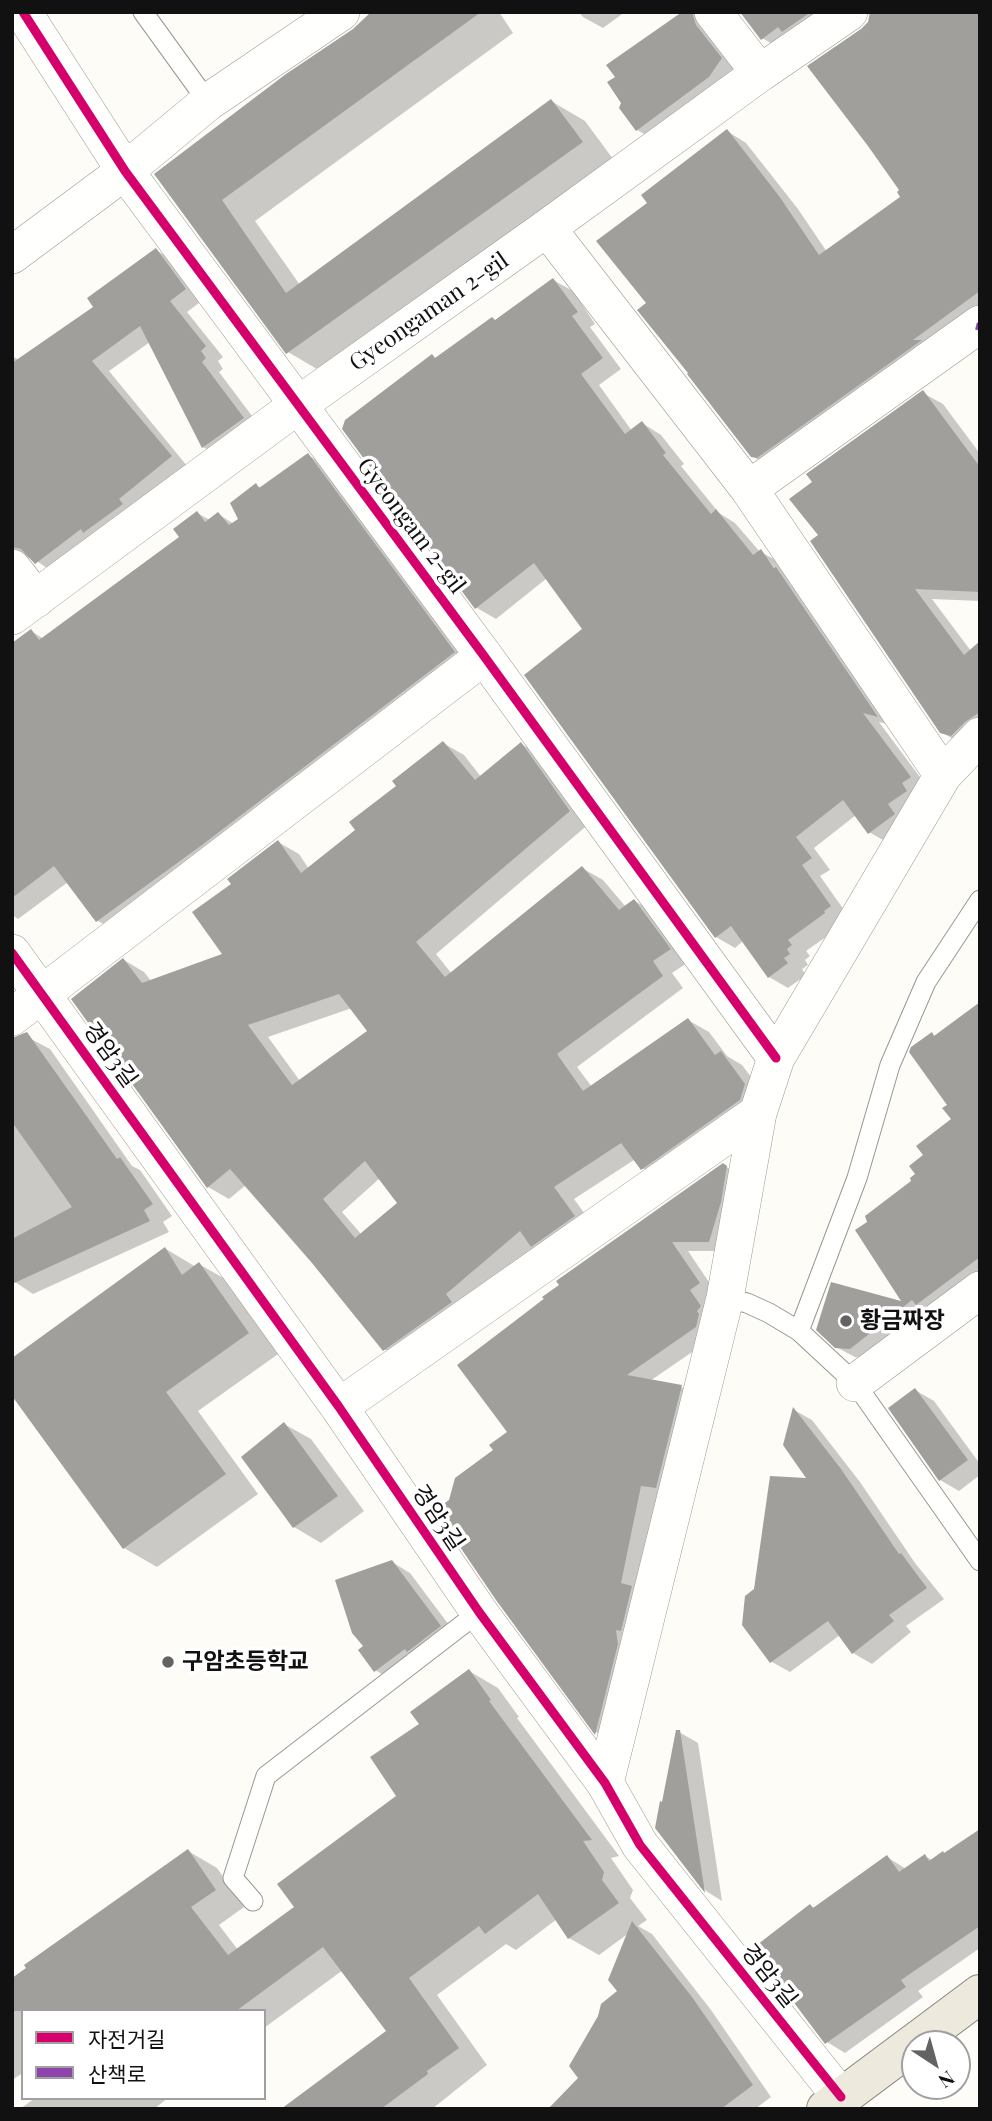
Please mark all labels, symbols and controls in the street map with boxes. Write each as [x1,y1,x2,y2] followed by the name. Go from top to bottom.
[344,247,514,377] street label: Gyeongaman 2-gil
[351,453,471,599] street label: Gyeongam 2-gil
[77,1017,143,1093] street label: 경암3길
[860,1307,945,1335] place label: 황금짜장
[838,1313,854,1329] marker: 황금짜장
[406,1480,470,1556] street label: 경암3길
[182,1648,309,1676] place label: 구암초등학교
[160,1654,176,1670] marker: 구암초등학교
[735,1939,803,2013] street label: 경암3길
[21,2009,266,2100] legend
[88,2024,165,2052] text: 자전거길
[901,2030,971,2100] north arrow
[88,2059,146,2087] text: 산책로
[934,2066,960,2095] text: N

